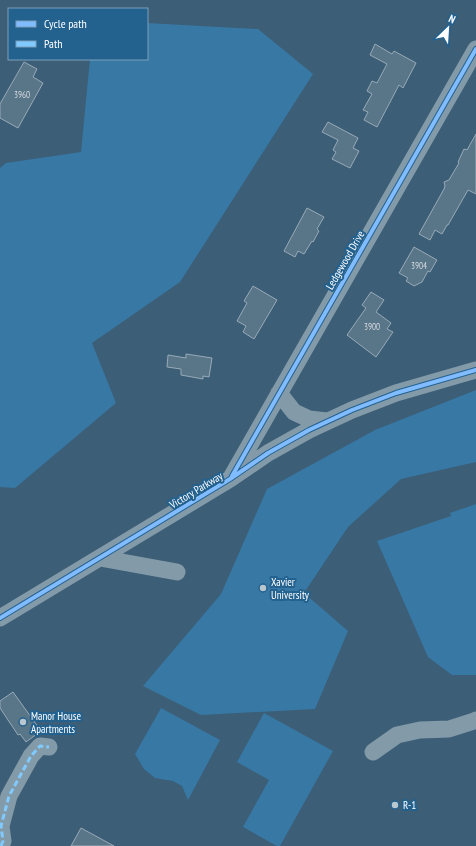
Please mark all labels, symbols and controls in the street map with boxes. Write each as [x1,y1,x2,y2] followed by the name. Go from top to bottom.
[8,8,148,60] legend
[428,8,468,48] north arrow
[447,11,458,27] text: N
[44,16,87,31] text: Cycle path
[44,36,62,51] text: Path
[14,89,30,100] house number: 3960
[323,228,368,292] street label: Ledgewood Drive
[411,260,427,271] house number: 3904
[364,321,380,332] house number: 3900
[166,468,226,512] street label: Victory Parkway
[271,575,310,602] place label: Xavier University
[258,583,268,593] marker: Xavier University
[31,709,81,736] place label: Manor House Apartments
[18,717,28,727] marker: Manor House Apartments
[403,798,416,812] place label: R-1
[390,800,400,810] marker: R-1

